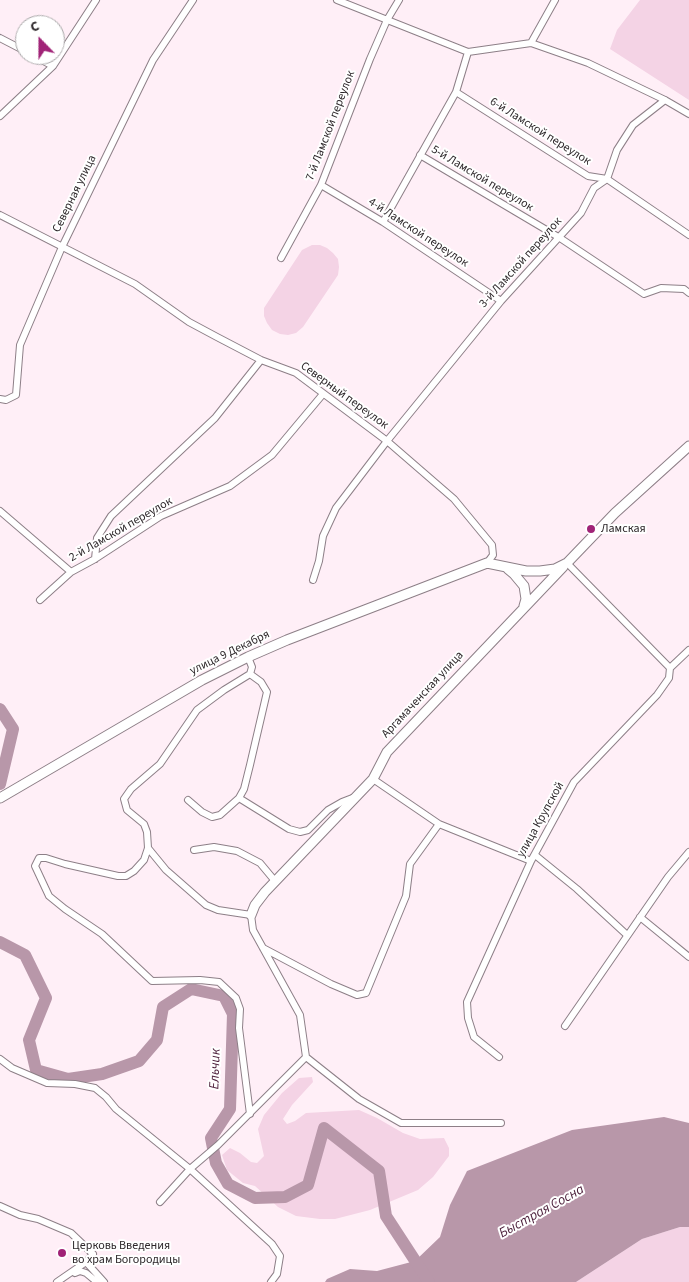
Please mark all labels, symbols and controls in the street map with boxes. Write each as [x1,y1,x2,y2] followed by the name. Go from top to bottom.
[15,15,65,65] north arrow
[27,16,42,38] text: С
[303,69,359,183] street label: 7-й Ламской переулок
[487,95,593,169] street label: 6-й Ламской переулок
[428,143,536,215] street label: 5-й Ламской переулок
[50,153,100,235] street label: Северная улица
[365,195,471,271] street label: 4-й Ламской переулок
[477,215,565,311] street label: 3-й Ламской переулок
[297,359,391,433] street label: Северный переулок
[67,495,175,565] street label: 2-й Ламской переулок
[601,522,646,536] place label: Ламская
[585,523,597,535] marker: Ламская
[188,627,272,679] street label: улица 9 Декабря
[379,649,467,741] street label: Аргамаченская улица
[514,780,568,860] street label: улица Крупской
[207,1048,225,1090] water label: Ельчик
[496,1182,588,1242] water label: Быстрая Сосна
[72,1239,180,1267] place label: Церковь Введения во храм Богородицы
[56,1247,68,1259] marker: Церковь Введения во храм Богородицы

